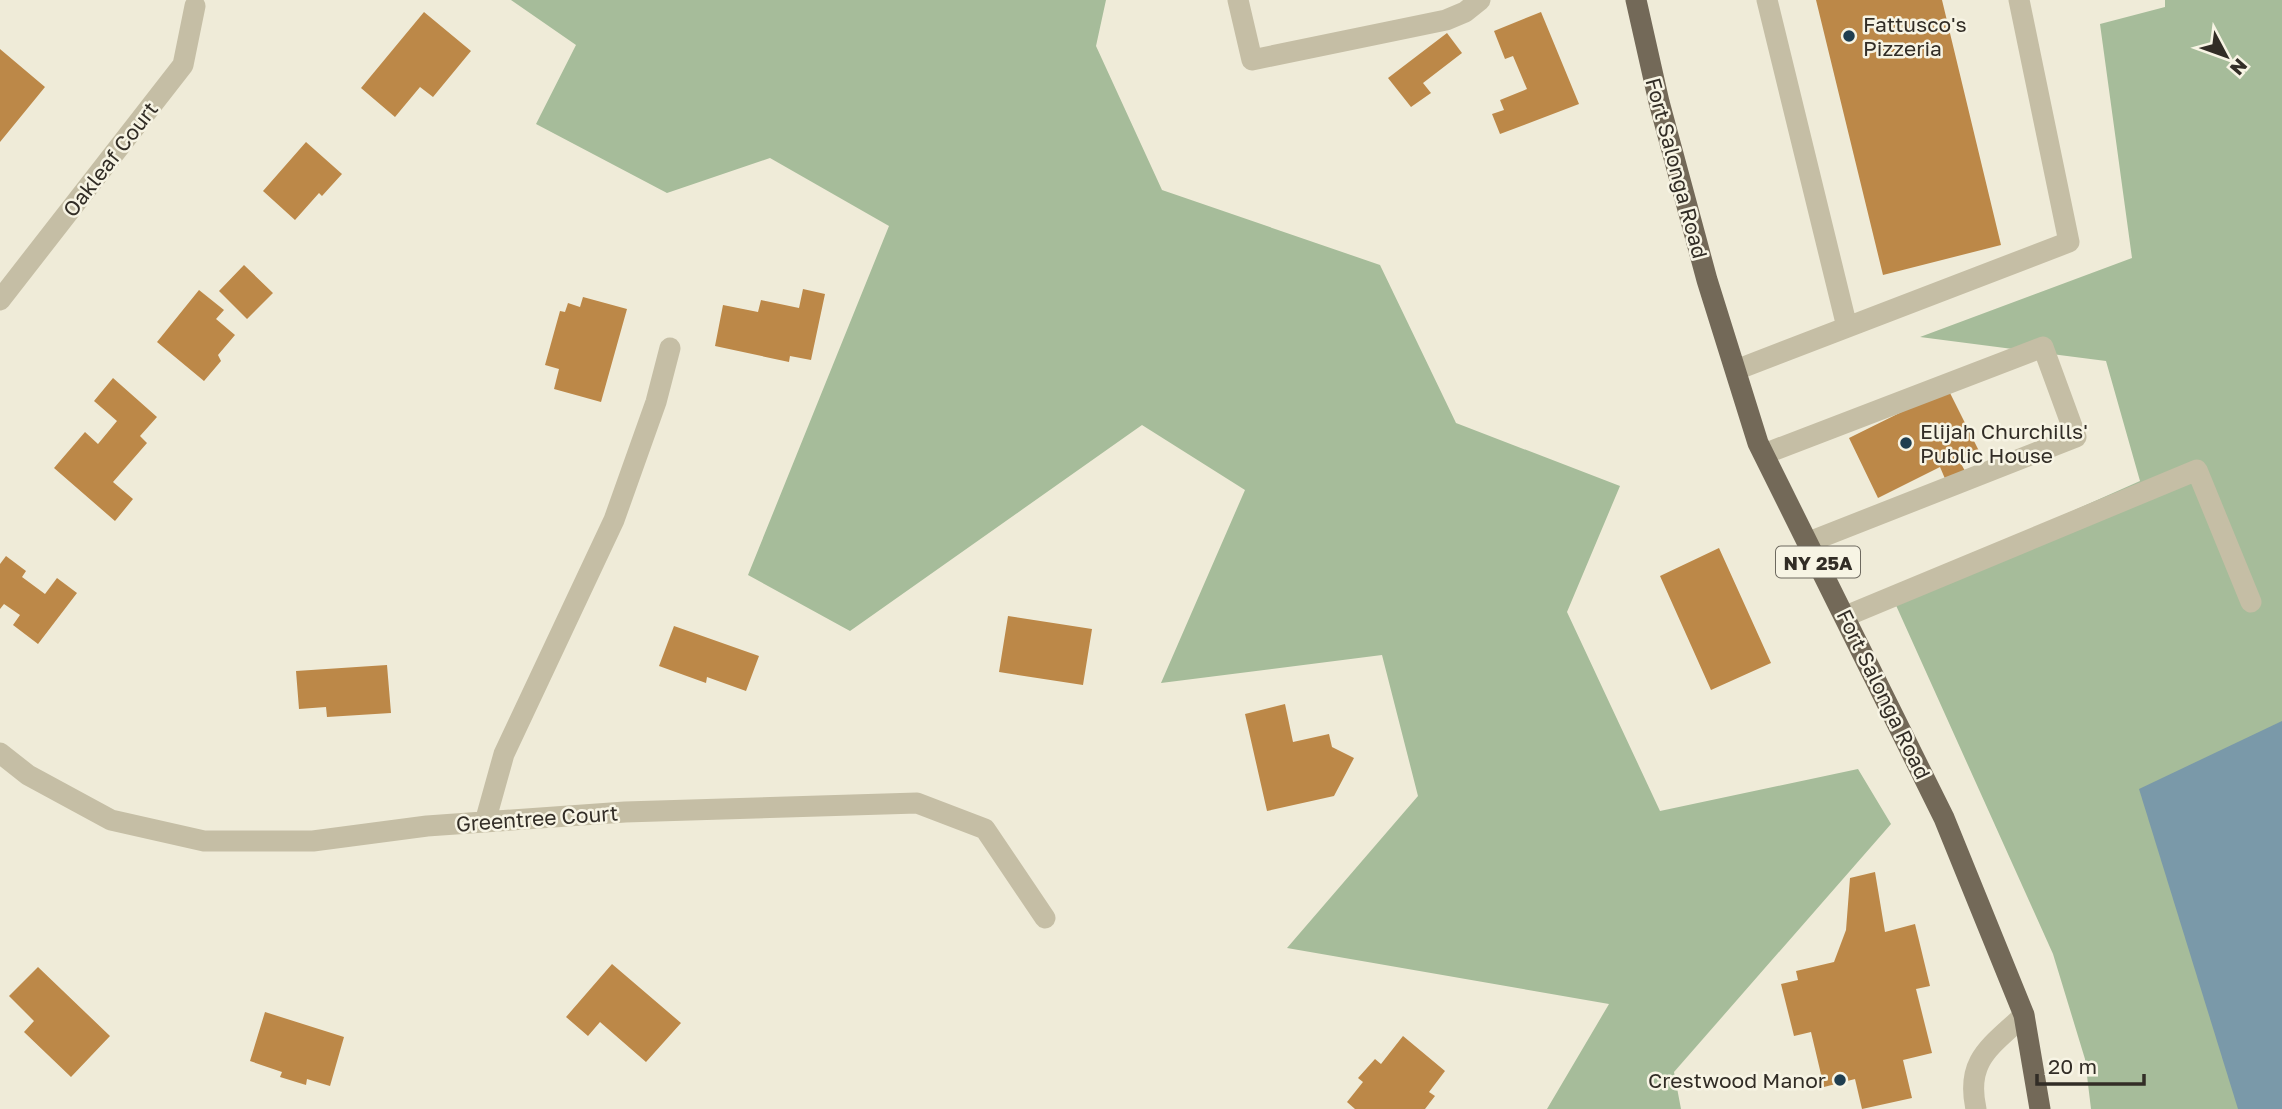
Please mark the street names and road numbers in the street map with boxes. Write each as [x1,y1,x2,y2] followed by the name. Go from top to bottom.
[1640,75,1714,261] street label: Fort Salonga Road
[57,96,163,222] street label: Oakleaf Court
[1776,547,1860,578] road number: NY 25A
[1832,605,1936,783] street label: Fort Salonga Road
[455,799,619,837] street label: Greentree Court

